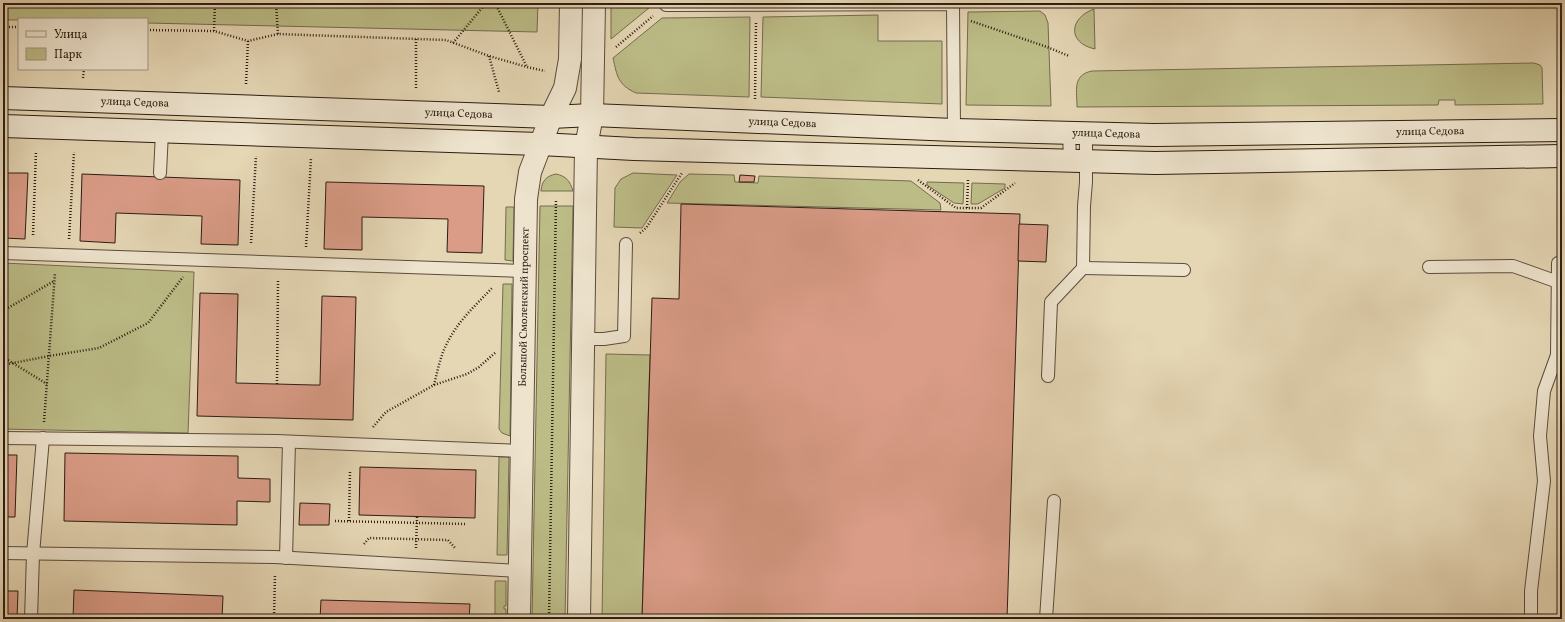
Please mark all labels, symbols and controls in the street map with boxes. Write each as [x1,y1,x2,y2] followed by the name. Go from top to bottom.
[18,18,148,70] legend
[54,27,87,43] text: Улица
[54,47,82,63] text: Парк
[100,94,170,111] street label: улица Седова
[424,105,494,122] street label: улица Седова
[748,114,817,132] street label: улица Седова
[1396,124,1465,140] street label: улица Седова
[1072,125,1141,142] street label: улица Седова
[515,227,533,387] street label: Большой Смоленский проспект

